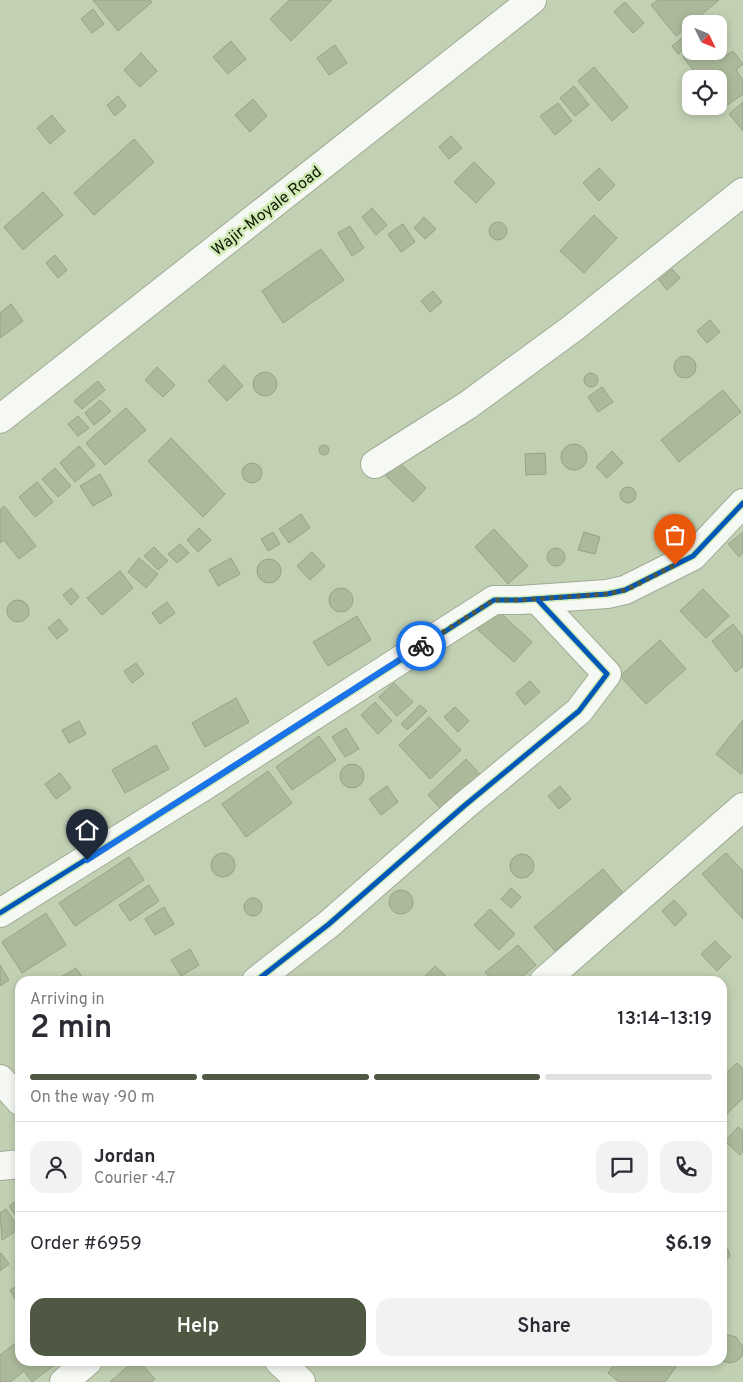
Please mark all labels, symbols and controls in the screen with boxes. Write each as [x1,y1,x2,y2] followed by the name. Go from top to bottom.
[682,15,728,60] north arrow
[682,15,727,115] map controls
[682,70,727,115] button: locate
[208,162,326,261] street label: Wajir-Moyale Road
[654,514,696,565] pin
[661,521,689,549] icon: bag
[396,621,446,671] courier
[407,632,435,660] icon: bike
[66,809,108,860] pin
[73,816,101,844] icon: home
[30,990,105,1010] text: Arriving in
[617,1007,712,1031] text: 13:14–13:19
[30,1009,112,1049] text: 2 min
[30,1088,155,1108] text: On the way · 90 m
[30,1141,82,1193] button: person
[596,1141,648,1193] button: chat
[660,1141,712,1193] button: phone
[94,1145,156,1169] text: Jordan
[94,1169,175,1189] text: Courier · 4.7
[30,1232,142,1256] text: Order #6959
[665,1232,712,1256] text: $6.19
[30,1298,366,1356] button: Help
[376,1298,712,1356] button: Share

